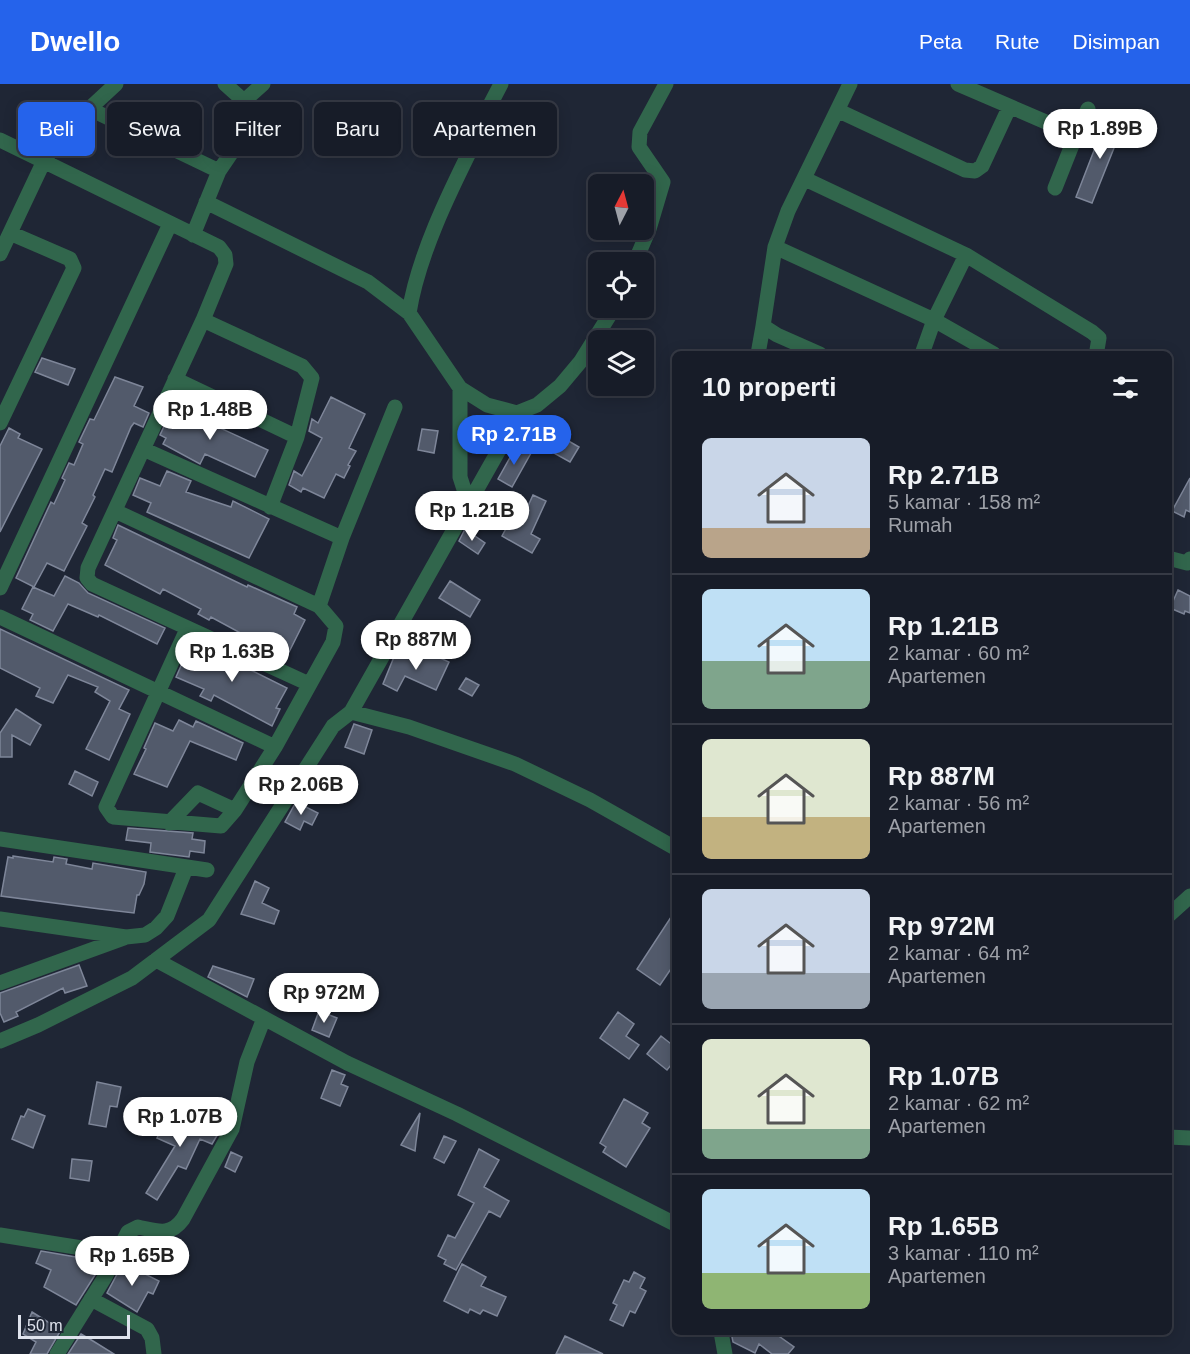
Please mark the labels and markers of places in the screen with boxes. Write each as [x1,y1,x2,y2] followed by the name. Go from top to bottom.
[1038,109,1162,160] pin: Rp 1.89B
[148,390,272,441] pin: Rp 1.48B
[452,415,576,466] pin: Rp 2.71B
[410,491,534,542] pin: Rp 1.21B
[361,620,471,671] pin: Rp 887M
[170,632,294,683] pin: Rp 1.63B
[239,765,363,816] pin: Rp 2.06B
[269,973,379,1024] pin: Rp 972M
[118,1097,242,1148] pin: Rp 1.07B
[70,1236,194,1287] pin: Rp 1.65B

